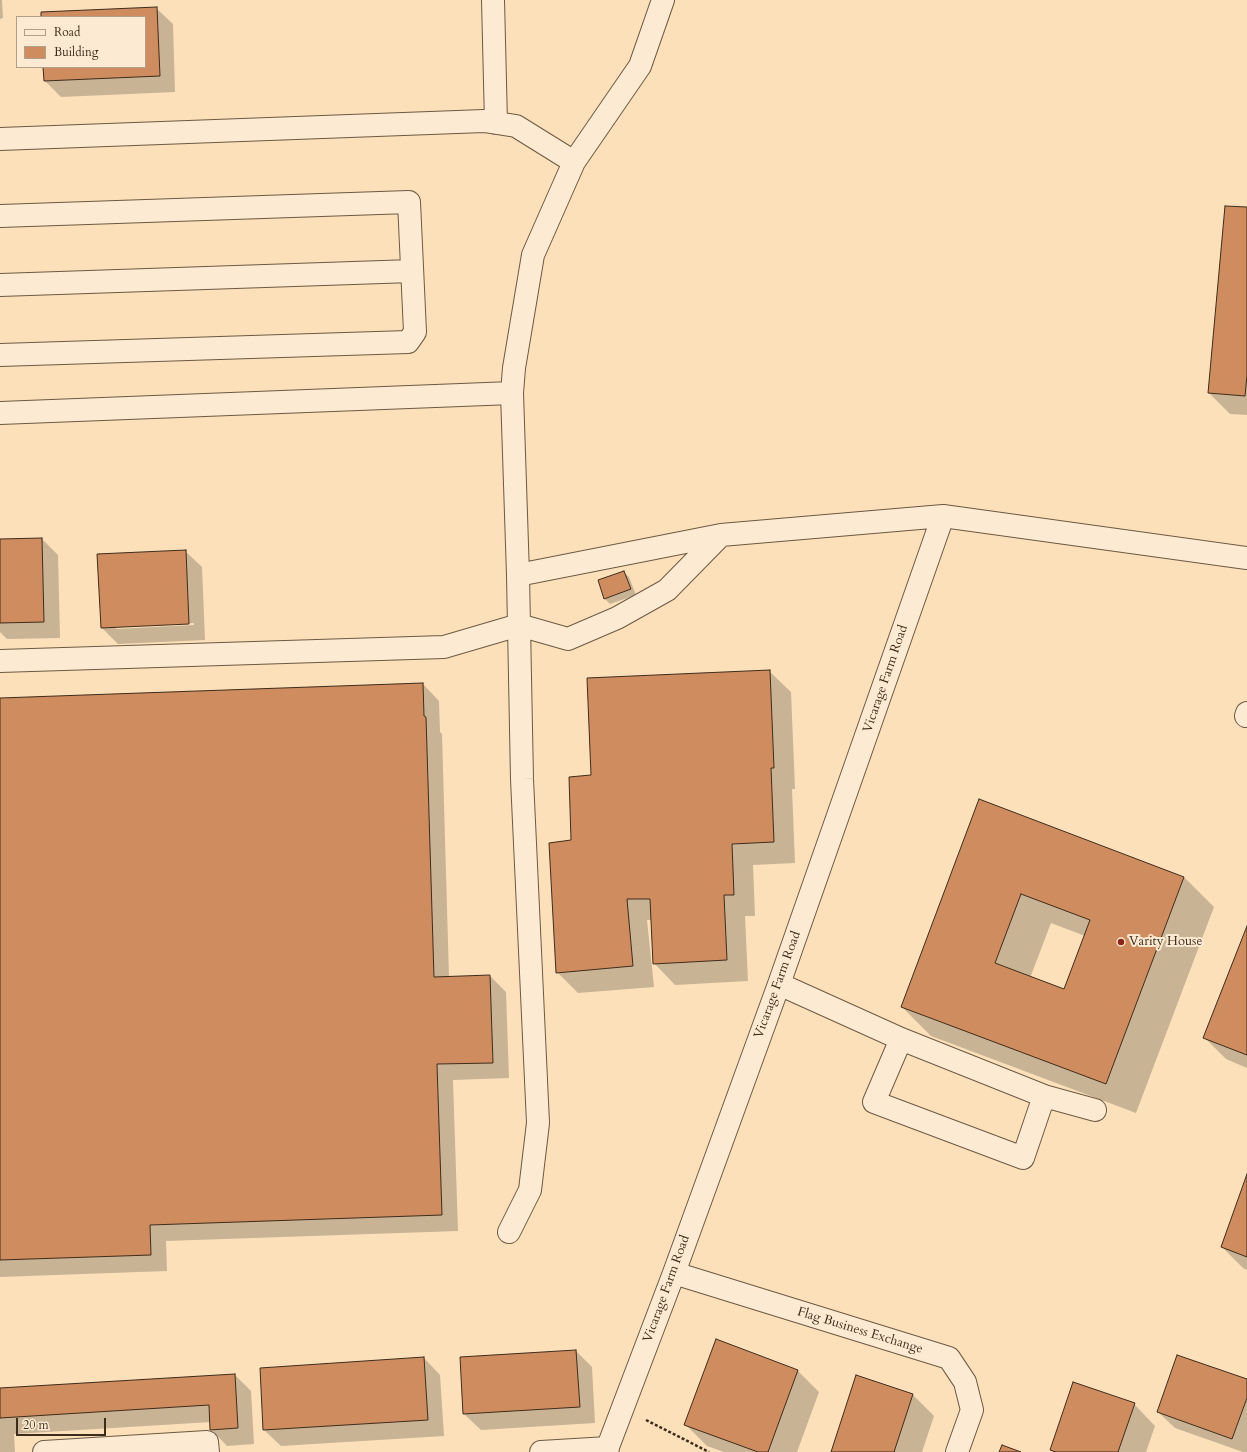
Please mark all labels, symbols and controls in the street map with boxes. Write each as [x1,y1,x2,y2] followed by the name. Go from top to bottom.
[16,16,146,68] legend
[54,24,80,40] text: Road
[54,44,98,60] text: Building
[860,623,912,735] street label: Vicarage Farm Road
[751,929,805,1041] street label: Vicarage Farm Road
[1129,934,1202,950] place label: Varity House
[1116,937,1126,947] marker: Varity House
[640,1233,694,1345] street label: Vicarage Farm Road
[795,1304,925,1358] street label: Flag Business Exchange
[18,1410,108,1436] scale bar
[23,1417,49,1433] text: 20 m

